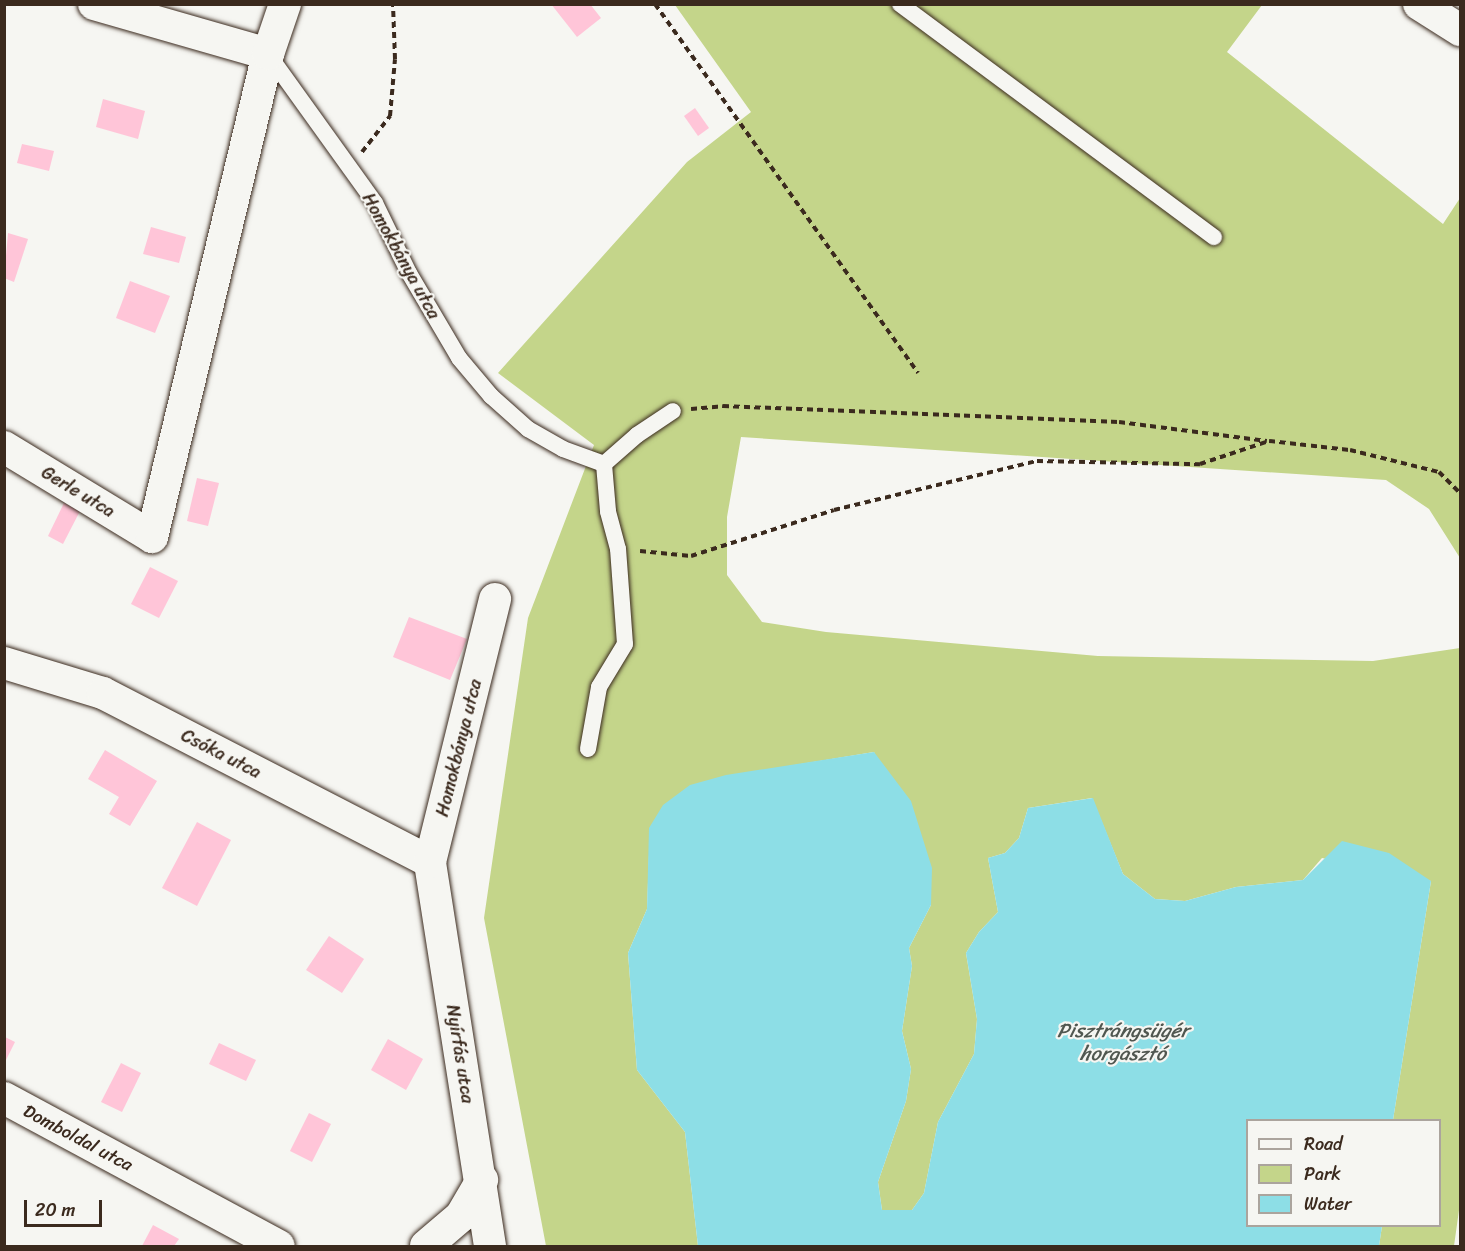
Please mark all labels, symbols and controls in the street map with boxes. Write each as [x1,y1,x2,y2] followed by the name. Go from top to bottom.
[357,189,445,323] street label: Homokbánya utca
[37,462,119,522] street label: Gerle utca
[431,677,487,819] street label: Homokbánya utca
[177,725,265,783] street label: Csóka utca
[442,1003,478,1105] street label: Nyírfás utca
[1057,1019,1189,1066] water label: Pisztrángsügér horgásztó
[19,1100,137,1176] street label: Domboldal utca
[1246,1119,1441,1227] legend
[1304,1128,1343,1160] text: Road
[1304,1158,1341,1190] text: Park
[27,1188,105,1226] scale bar
[1304,1188,1351,1220] text: Water
[35,1194,75,1226] text: 20 m

